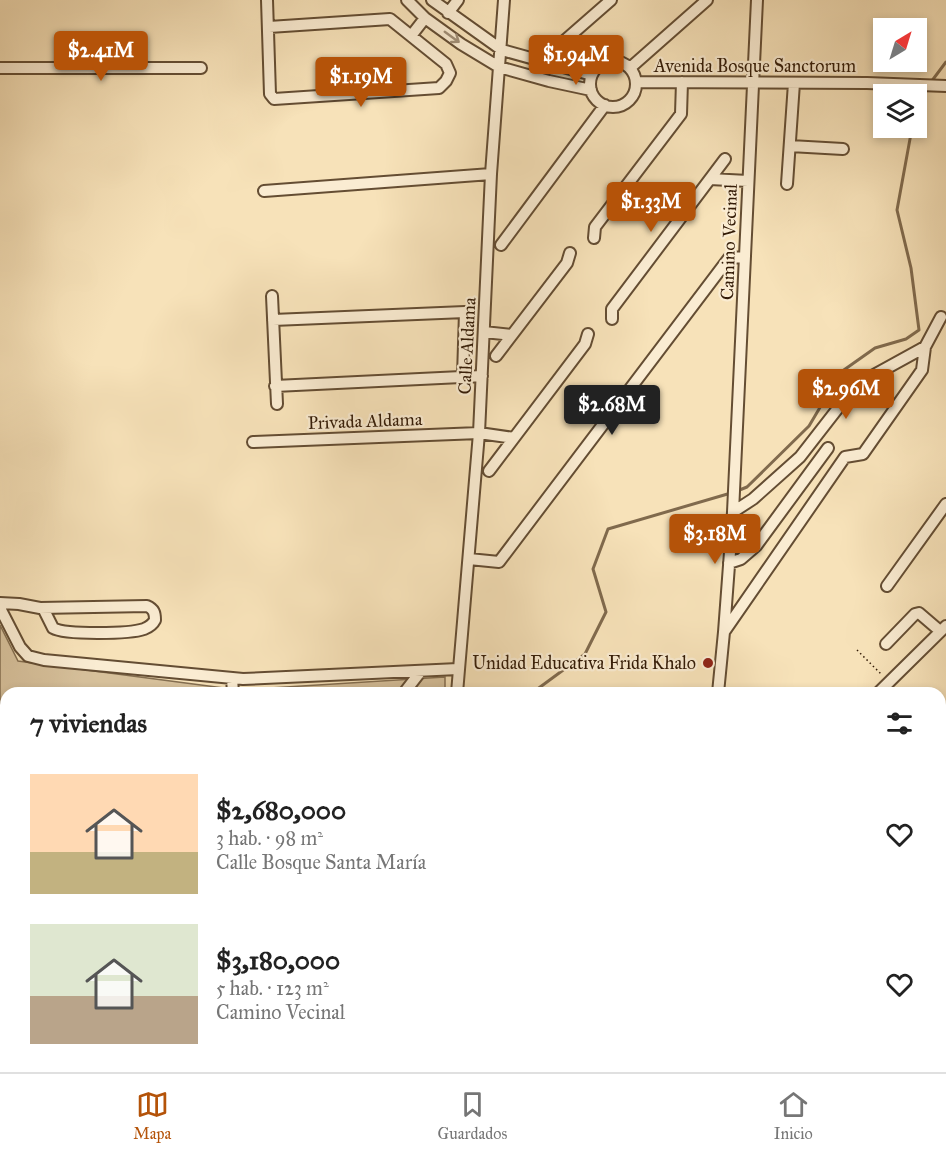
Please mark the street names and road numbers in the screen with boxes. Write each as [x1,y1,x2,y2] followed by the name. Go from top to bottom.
[653,55,856,78] street label: Avenida Bosque Sanctorum
[716,183,742,300] street label: Camino Vecinal
[453,296,481,395] street label: Calle Aldama
[307,408,423,434] street label: Privada Aldama

